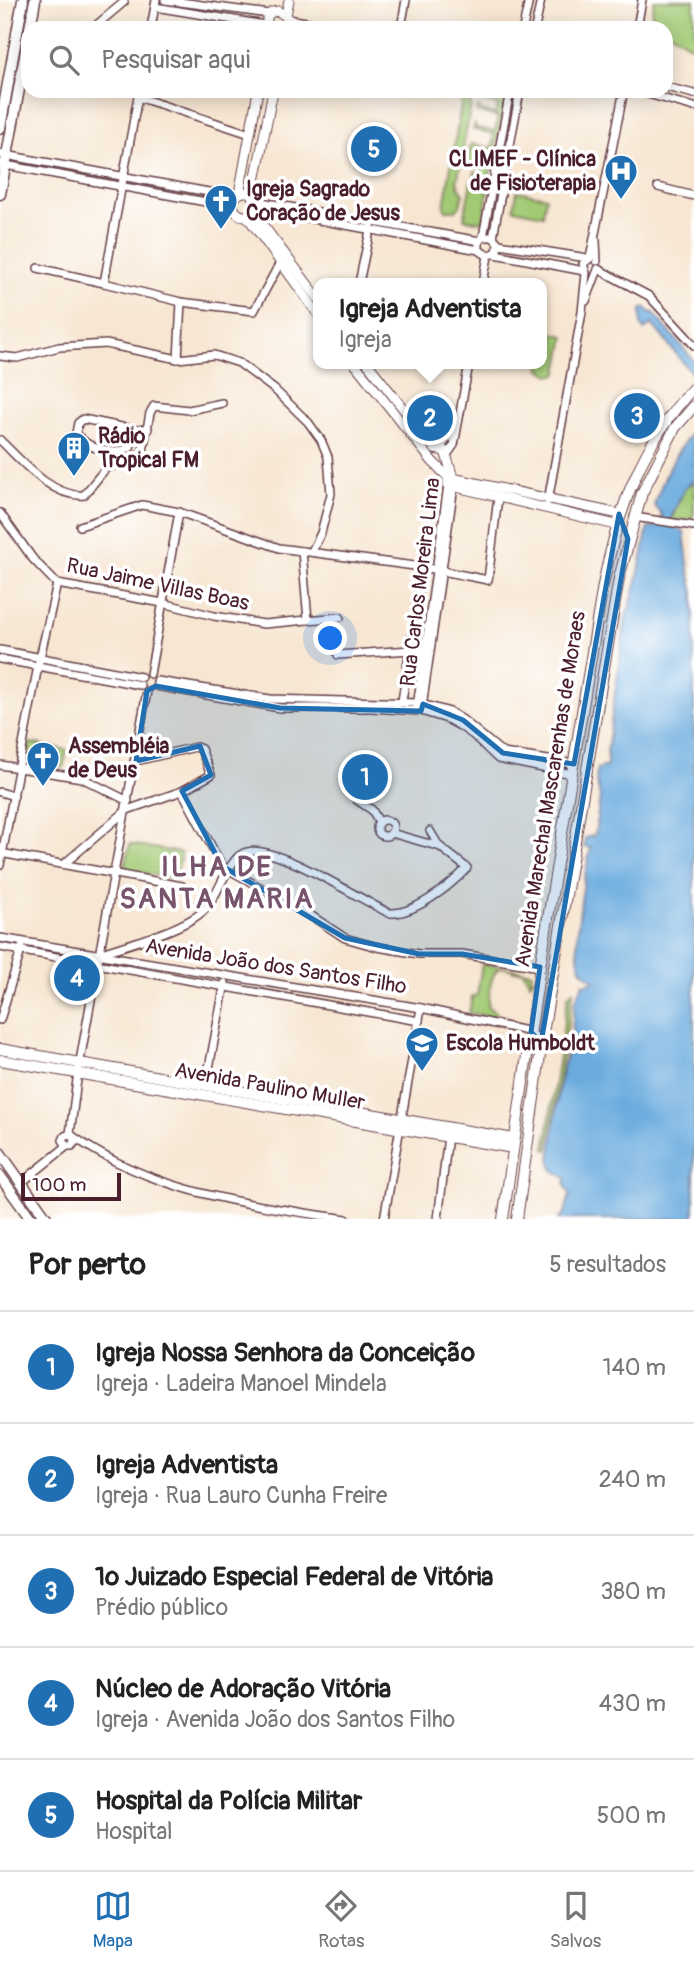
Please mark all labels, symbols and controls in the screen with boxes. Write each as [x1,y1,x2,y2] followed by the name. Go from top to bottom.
[21,21,673,98] search box
[45,41,83,79] icon: search
[101,44,250,76] text: Pesquisar aqui
[351,123,397,175] pin: 5
[449,146,596,197] place label: CLIMEF - Clínica de Fisioterapia
[602,152,640,201] hospital icon: CLIMEF - Clínica de Fisioterapia
[246,176,400,227] place label: Igreja Sagrado Coração de Jesus
[202,182,240,231] church icon: Igreja Sagrado Coração de Jesus
[313,278,547,369] popup
[338,293,522,325] text: Igreja Adventista
[338,325,392,354] text: Igreja
[614,390,660,442] pin: 3
[407,392,453,444] pin: 2
[97,423,199,474] place label: Rádio Tropical FM
[55,429,93,478] building icon: Rádio Tropical FM
[394,476,447,688] street label: Rua Carlos Moreira Lima
[64,552,252,617] street label: Rua Jaime Villas Boas
[509,609,592,969] street label: Avenida Marechal Mascarenhas de Moraes
[313,621,347,655] your location
[68,733,169,784] place label: Assembléia de Deus
[24,739,62,788] church icon: Assembléia de Deus
[342,751,388,803] pin: 1
[120,850,315,917] district label: ILHA DE SANTA MARIA
[143,932,409,1001] street label: Avenida João dos Santos Filho
[54,952,100,1004] pin: 4
[403,1024,441,1073] school or university icon: Escola Humboldt
[446,1030,595,1057] place label: Escola Humboldt
[173,1056,368,1117] street label: Avenida Paulino Muller
[21,1170,121,1202] scale bar
[32,1173,86,1197] text: 100 m
[28,1246,146,1283] text: Por perto
[549,1250,666,1279] text: 5 resultados
[95,1337,475,1369] text: Igreja Nossa Senhora da Conceição
[47,1353,56,1382] text: 1
[603,1353,666,1382] text: 140 m
[95,1369,387,1398] text: Igreja · Ladeira Manoel Mindela
[95,1449,278,1481] text: Igreja Adventista
[45,1465,57,1494] text: 2
[599,1465,666,1494] text: 240 m
[95,1481,387,1510] text: Igreja · Rua Lauro Cunha Freire
[95,1561,493,1593] text: 1º Juizado Especial Federal de Vitória
[45,1577,57,1606] text: 3
[600,1577,666,1606] text: 380 m
[95,1593,228,1622] text: Prédio público
[95,1673,391,1705] text: Núcleo de Adoração Vitória
[44,1689,58,1718] text: 4
[599,1689,666,1718] text: 430 m
[95,1705,455,1734] text: Igreja · Avenida João dos Santos Filho
[95,1785,362,1817] text: Hospital da Polícia Militar
[45,1801,57,1830] text: 5
[597,1801,666,1830] text: 500 m
[95,1817,173,1846] text: Hospital
[93,1887,133,1953] tab: Mapa
[318,1887,364,1953] tab: Rotas
[550,1887,601,1953] tab: Salvos

